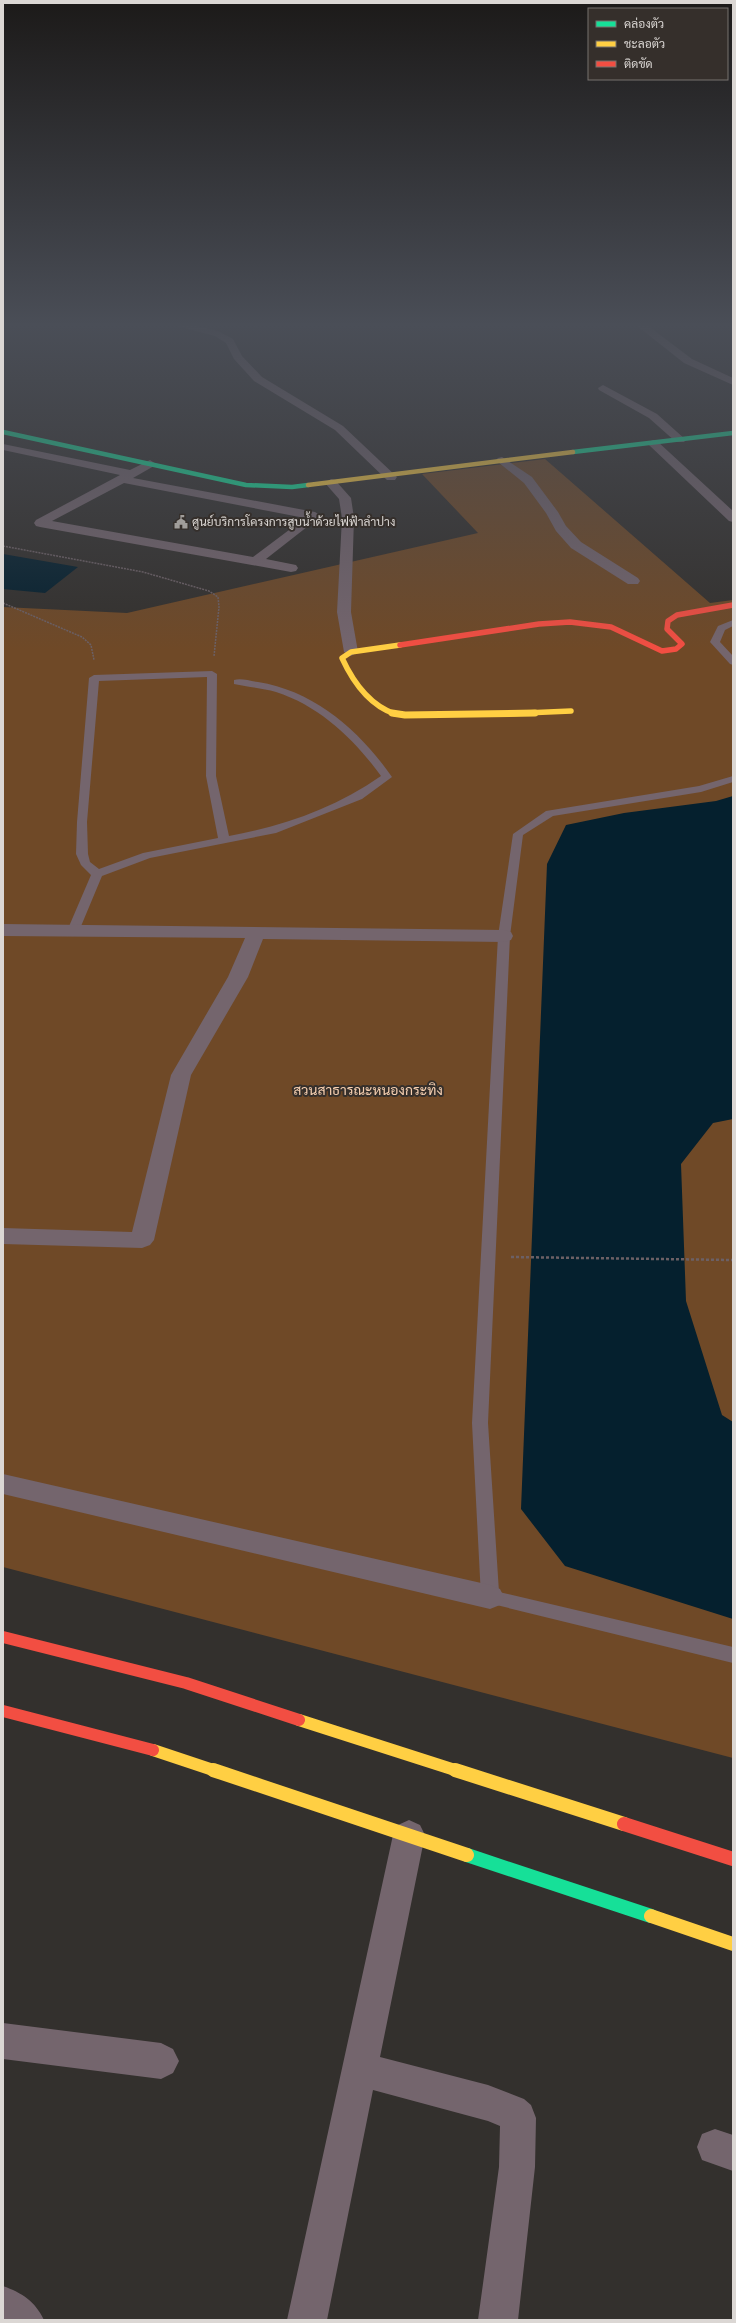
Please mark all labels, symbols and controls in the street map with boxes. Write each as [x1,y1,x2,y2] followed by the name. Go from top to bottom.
[588,8,728,80] legend
[624,15,664,33] text: คล่องตัว
[624,35,665,53] text: ชะลอตัว
[624,55,653,73] text: ติดขัด
[192,511,395,531] place label: ศูนย์บริการโครงการสูบน้ำด้วยไฟฟ้าลําปาง
[173,514,189,530] public building icon: ศูนย์บริการโครงการสูบน้ำด้วยไฟฟ้าลําปาง
[293,1080,443,1100] park label: สวนสาธารณะหนองกระทิง

